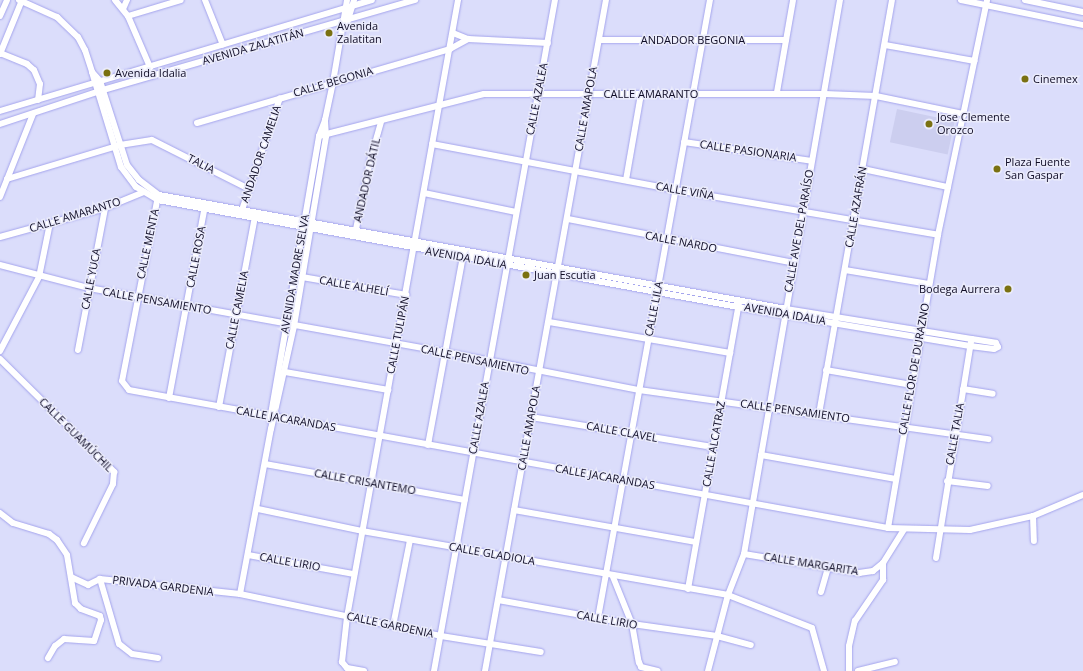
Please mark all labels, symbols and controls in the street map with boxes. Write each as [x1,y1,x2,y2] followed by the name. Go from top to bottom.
[337,20,382,46] place label: Avenida Zalatitan
[201,26,305,68] street label: AVENIDA ZALATITÁN
[324,28,334,38] marker: Avenida Zalatitan
[641,33,745,47] street label: ANDADOR BEGONIA
[524,62,550,136] street label: CALLE AZALEA
[292,64,374,100] street label: CALLE BEGONIA
[115,66,186,80] place label: Avenida Idalia
[572,66,600,152] street label: CALLE AMAPOLA
[102,68,112,78] marker: Avenida Idalia
[1033,72,1078,86] place label: Cinemex
[1020,74,1030,84] marker: Cinemex
[604,87,698,101] street label: CALLE AMARANTO
[238,104,284,204] street label: ANDADOR CAMELIA
[937,111,1010,137] place label: Jose Clemente Orozco
[924,119,934,129] marker: Jose Clemente Orozco
[351,137,383,223] street label: ANDADOR DÁTIL
[699,138,797,164] street label: CALLE PASIONARIA
[185,152,217,176] street label: TALIA
[1005,156,1070,182] place label: Plaza Fuente San Gaspar
[992,164,1002,174] marker: Plaza Fuente San Gaspar
[842,165,870,249] street label: CALLE AZAFRÁN
[782,169,816,293] street label: CALLE AVE DEL PARAÍSO
[655,179,715,203] street label: CALLE VIÑA
[28,195,122,235] street label: CALLE AMARANTO
[134,208,162,280] street label: CALLE MENTA
[278,213,312,335] street label: AVENIDA MADRE SELVA
[184,225,208,289] street label: CALLE ROSA
[644,229,718,255] street label: CALLE NARDO
[424,244,508,272] street label: AVENIDA IDALIA
[79,247,103,311] street label: CALLE YUCA
[534,268,596,282] place label: Juan Escutia
[223,269,251,351] street label: CALLE CAMELIA
[521,270,531,280] marker: Juan Escutia
[318,273,390,299] street label: CALLE ALHELÍ
[642,280,666,338] street label: CALLE LILA
[919,282,1000,296] place label: Bodega Aurrera
[1003,284,1013,294] marker: Bodega Aurrera
[102,285,212,317] street label: CALLE PENSAMIENTO
[384,295,412,375] street label: CALLE TULIPÁN
[743,300,827,328] street label: AVENIDA IDALIA
[896,302,932,436] street label: CALLE FLOR DE DURAZNO
[420,342,530,378] street label: CALLE PENSAMIENTO
[466,381,492,455] street label: CALLE AZALEA
[515,385,543,471] street label: CALLE AMAPOLA
[36,395,116,475] street label: CALLE GUAMÚCHIL
[739,397,851,425] street label: CALLE PENSAMIENTO
[700,400,728,488] street label: CALLE ALCATRAZ
[943,402,967,466] street label: CALLE TALIA
[235,404,337,434] street label: CALLE JACARANDAS
[585,419,659,445] street label: CALLE CLAVEL
[554,462,656,492] street label: CALLE JACARANDAS
[313,467,417,497] street label: CALLE CRISANTEMO
[448,540,536,568] street label: CALLE GLADIOLA
[259,550,321,574] street label: CALLE LIRIO
[763,550,859,578] street label: CALLE MARGARITA
[112,573,214,599] street label: PRIVADA GARDENIA
[576,608,638,632] street label: CALLE LIRIO
[345,609,435,641] street label: CALLE GARDENIA

